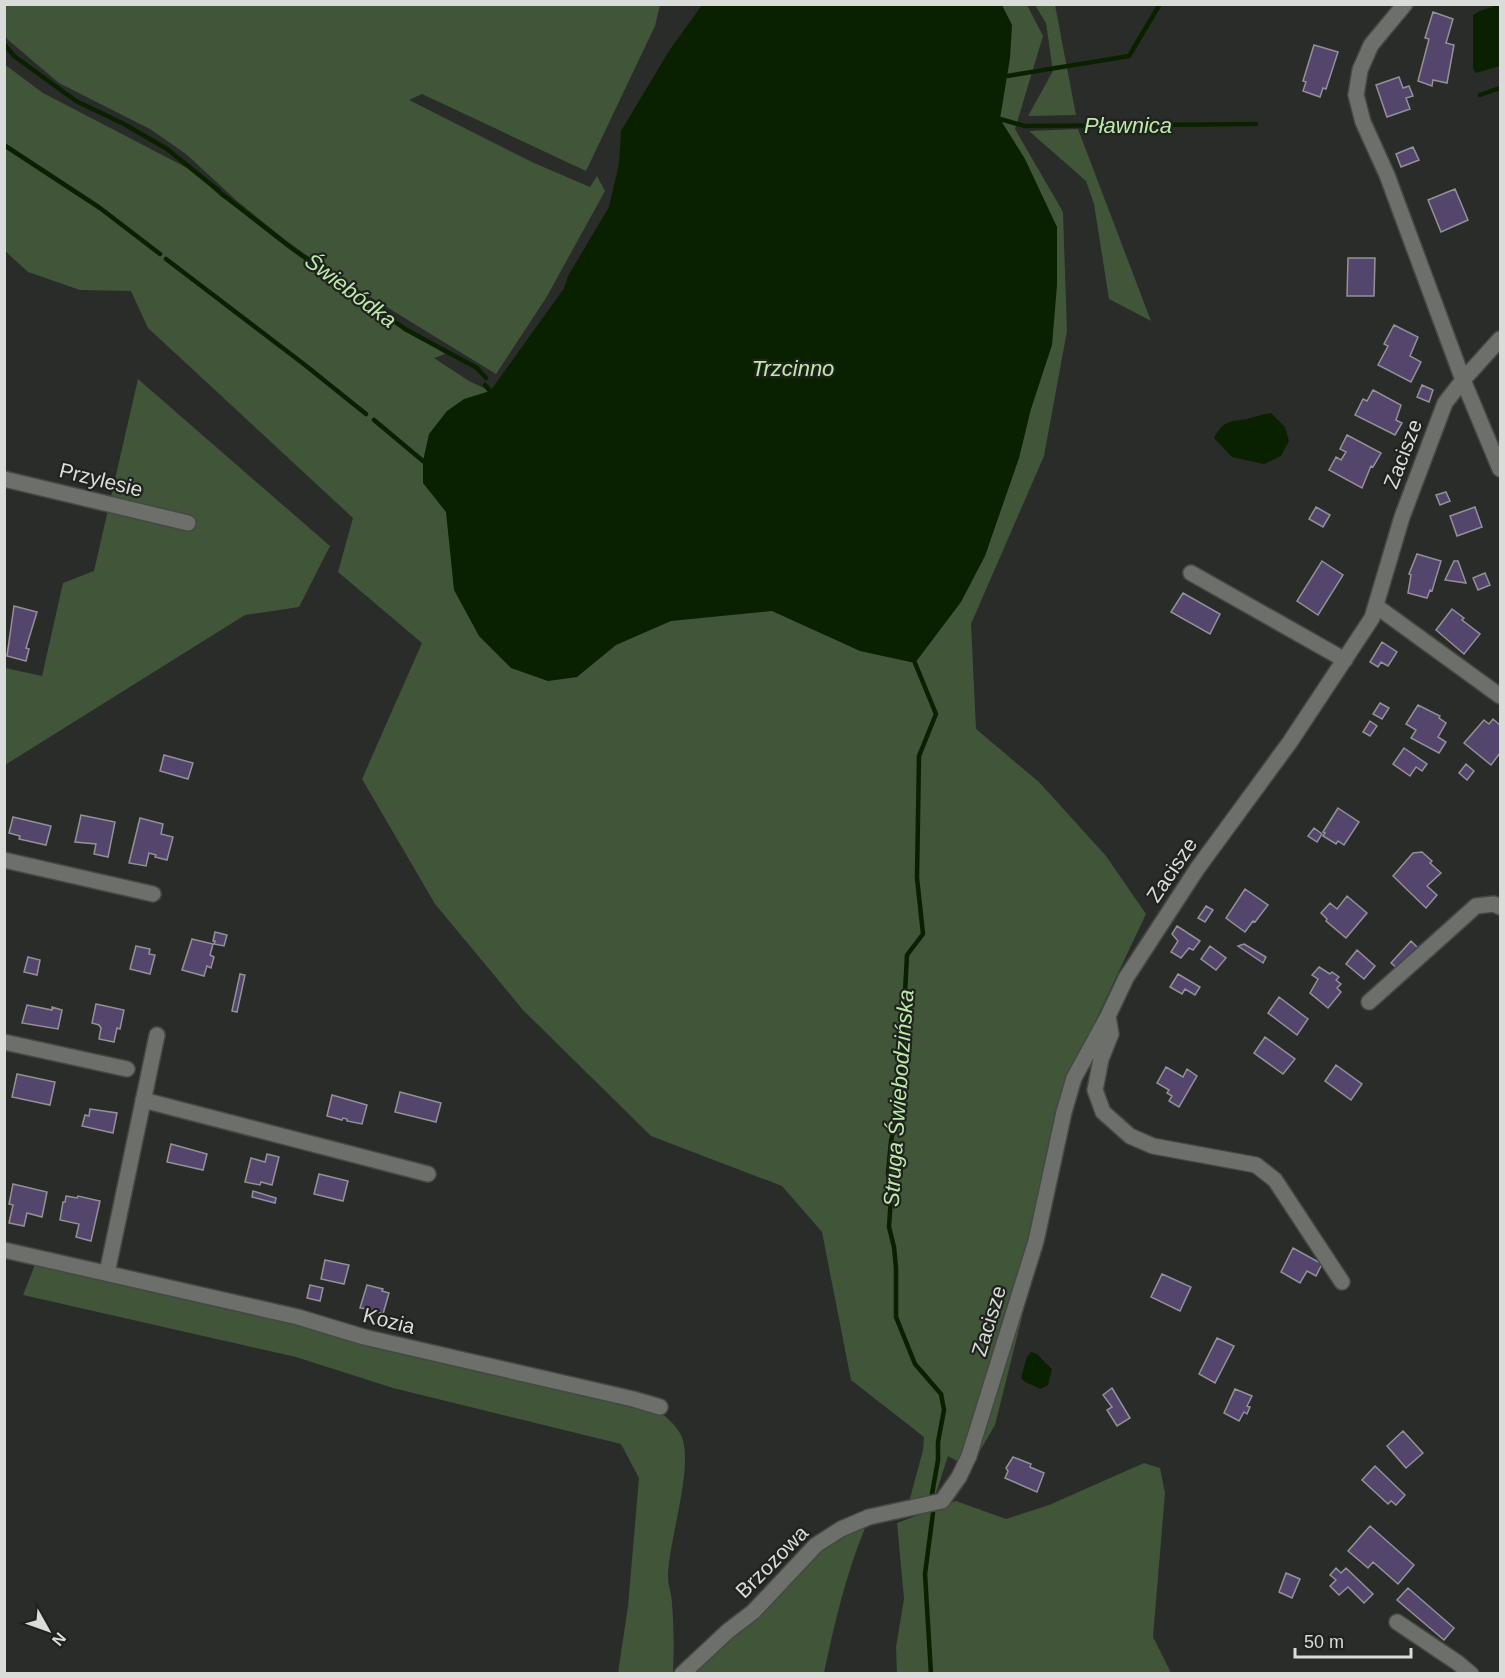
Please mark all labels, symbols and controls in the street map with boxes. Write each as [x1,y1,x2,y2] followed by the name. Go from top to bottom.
[1084,113,1172,138] water label: Pławnica
[300,248,401,333] water label: Świebódka
[752,356,834,381] water label: Trzcinno
[1379,416,1426,492] street label: Zacisze
[57,458,145,501] street label: Przylesie
[1142,833,1201,906] street label: Zacisze
[878,989,919,1207] water label: Struga Świebodzińska
[967,1283,1010,1359] street label: Zacisze
[361,1303,418,1338] street label: Kozia
[731,1521,813,1602] street label: Brzozowa
[18,1600,78,1660] north arrow
[1295,1621,1410,1659] scale bar
[49,1629,69,1649] text: N
[1304,1632,1344,1652] text: 50 m

